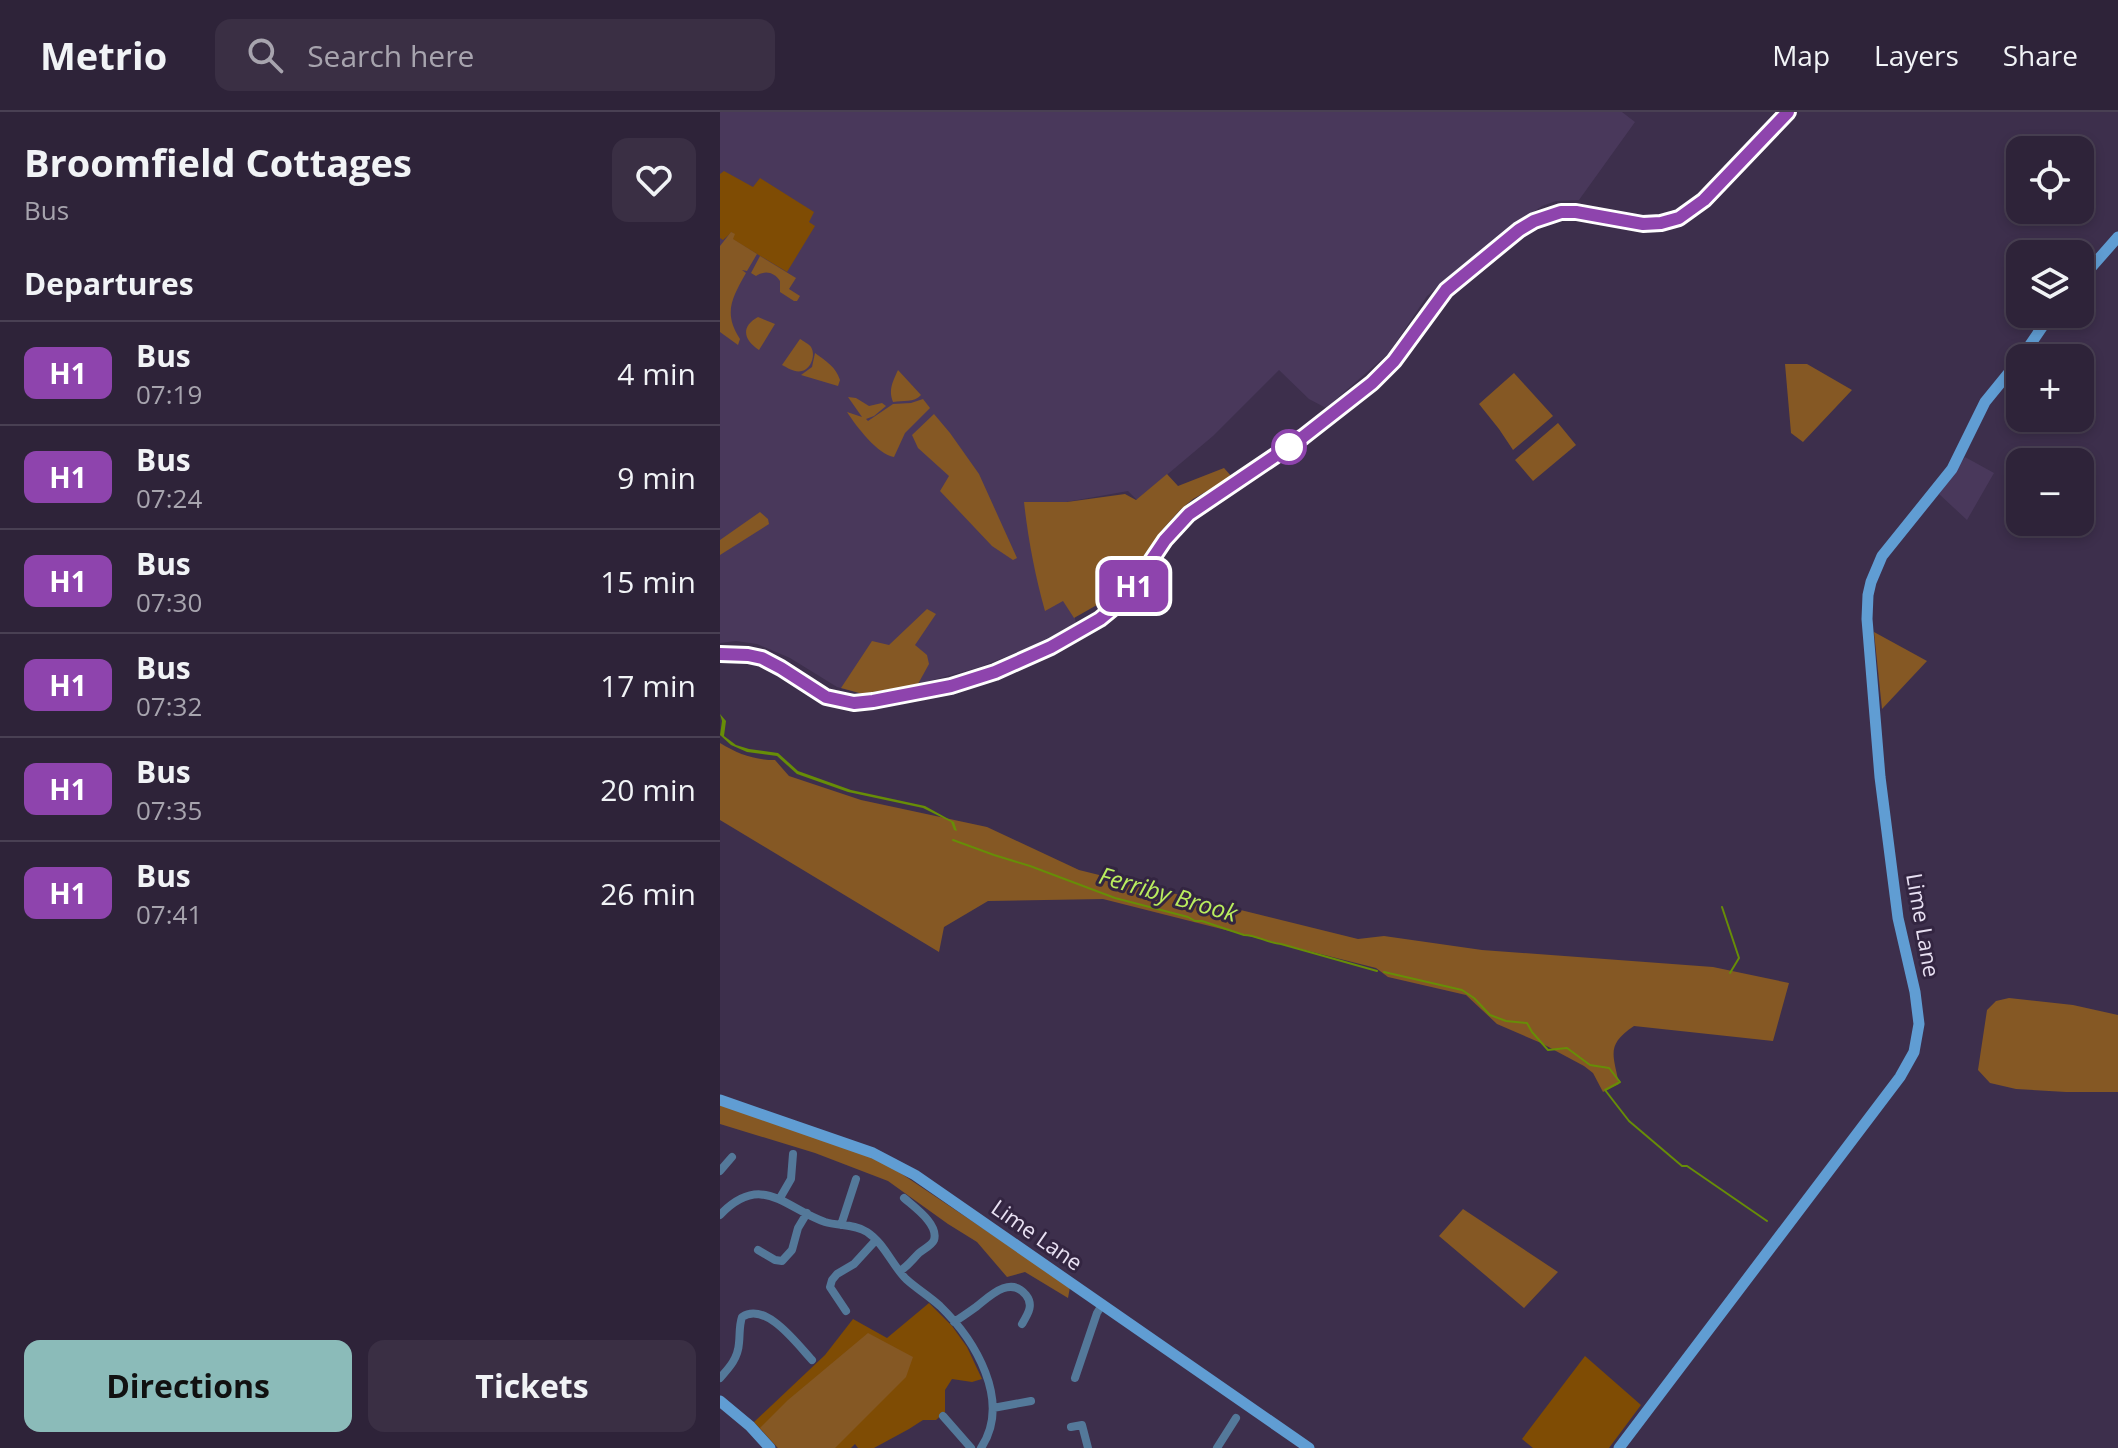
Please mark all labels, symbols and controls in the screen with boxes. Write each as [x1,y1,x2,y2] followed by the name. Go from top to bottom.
[215,19,775,91] search box
[40,29,167,81] text: Metrio
[243,33,287,77] icon: search
[307,35,474,76] text: Search here
[1772,36,1830,74] text: Map
[1874,36,1959,74] text: Layers
[2003,36,2078,74] text: Share
[24,136,412,188] text: Broomfield Cottages
[2006,136,2094,536] map controls
[2006,136,2094,224] button: locate
[612,138,696,222] button: heart
[24,192,69,228] text: Bus
[2006,240,2094,328] button: layers
[24,263,194,304] text: Departures
[136,335,191,376] text: Bus
[2006,344,2094,432] button: +
[617,353,696,394] text: 4 min
[49,354,87,392] text: H1
[136,376,202,412] text: 07:19
[1272,430,1306,464] unlabelled marker
[136,439,191,480] text: Bus
[2006,448,2094,536] button: −
[617,457,696,498] text: 9 min
[49,458,87,496] text: H1
[136,480,202,516] text: 07:24
[136,543,191,584] text: Bus
[1098,560,1170,612] line badge: H1
[600,561,696,602] text: 15 min
[49,562,87,600] text: H1
[1115,567,1153,605] text: H1
[136,584,202,620] text: 07:30
[136,647,191,688] text: Bus
[600,665,696,706] text: 17 min
[49,666,87,704] text: H1
[136,688,202,724] text: 07:32
[136,751,191,792] text: Bus
[600,769,696,810] text: 20 min
[49,770,87,808] text: H1
[136,792,202,828] text: 07:35
[136,855,191,896] text: Bus
[1096,858,1243,929] water label: Ferriby Brook
[1900,871,1948,979] street label: Lime Lane
[600,873,696,914] text: 26 min
[49,874,87,912] text: H1
[136,896,202,932] text: 07:41
[986,1192,1089,1277] street label: Lime Lane
[24,1340,352,1432] button: Directions
[368,1340,696,1432] button: Tickets

